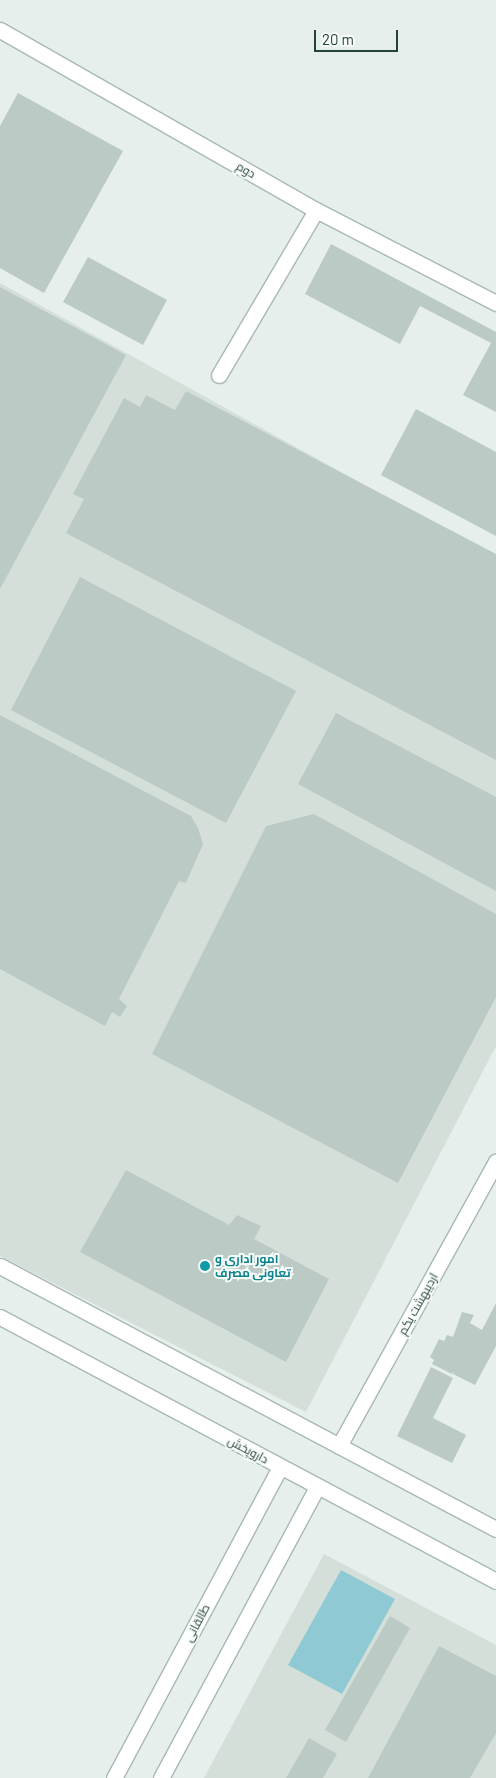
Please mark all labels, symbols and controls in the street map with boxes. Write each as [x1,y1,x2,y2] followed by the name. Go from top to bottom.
[316,20,400,52] scale bar
[322,30,354,48] text: 20 m
[234,159,258,181] street label: دوم
[215,1252,291,1280] place label: امور اداری و تعاونی مصرف
[199,1260,211,1272] marker: امور اداری و تعاونی مصرف
[395,1271,441,1337] street label: اردیبهشت یکم
[225,1433,271,1467] street label: داروپخش
[181,1602,213,1644] street label: طالقانی

